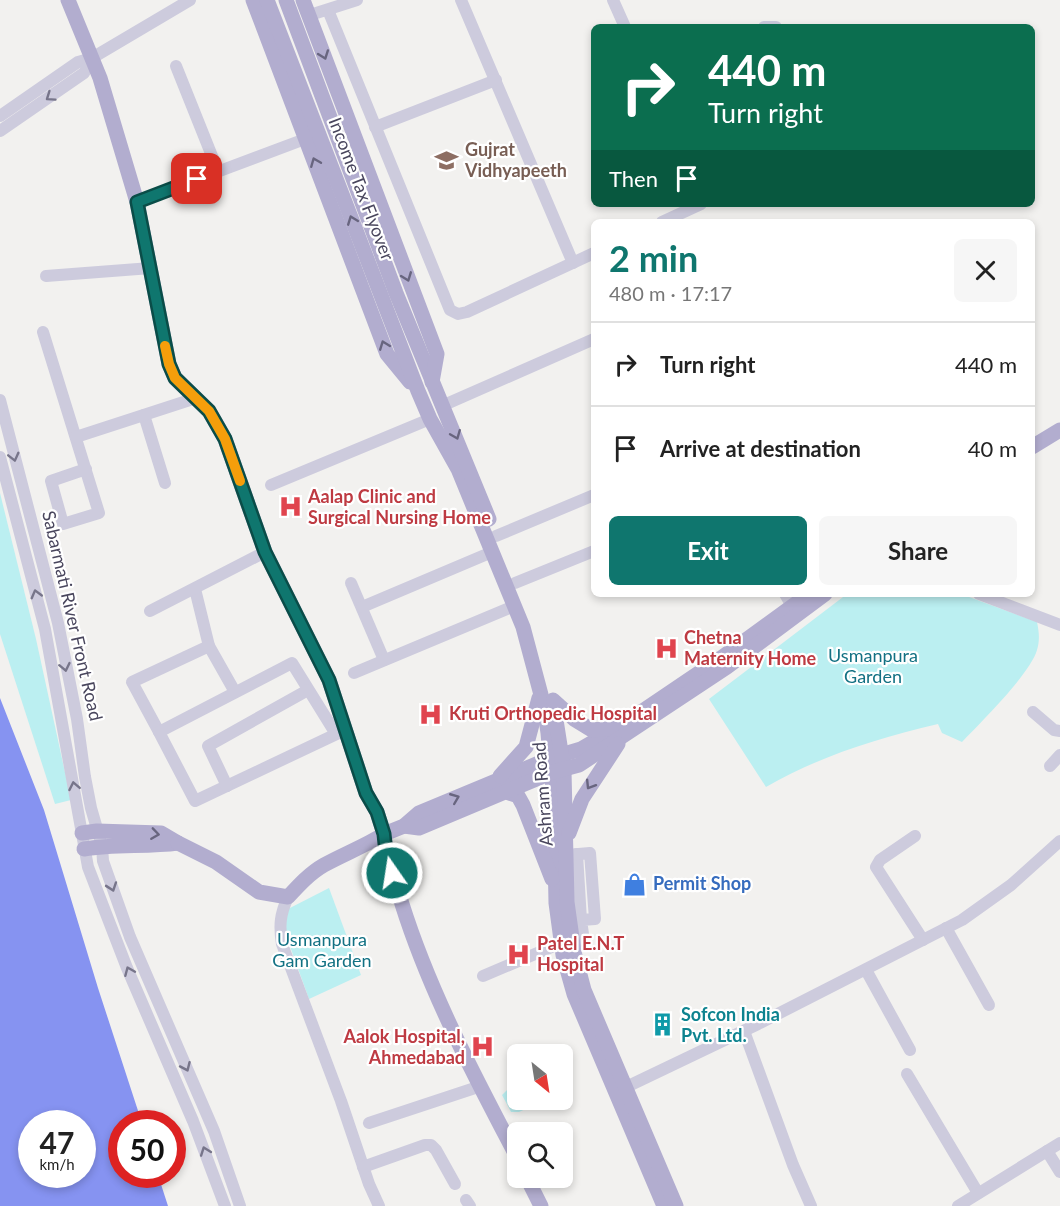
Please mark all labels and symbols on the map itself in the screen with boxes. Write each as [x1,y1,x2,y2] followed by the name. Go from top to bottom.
[317,48,329,59] one-way arrow
[46,90,57,101] one-way arrow
[325,114,399,264] street label: Income Tax Flyover
[464,138,567,181] place label: Gujrat Vidhyapeeth
[434,147,460,173] school or university icon: Gujrat Vidhyapeeth
[171,153,222,204] pin
[309,158,322,168] one-way arrow
[347,215,359,226] one-way arrow
[400,270,412,281] one-way arrow
[378,340,391,350] one-way arrow
[449,429,461,440] one-way arrow
[6,452,19,462] one-way arrow
[307,485,491,528] place label: Aalap Clinic and Surgical Nursing Home
[277,494,303,520] hospital icon: Aalap Clinic and Surgical Nursing Home
[38,509,108,723] street label: Sabarmati River Front Road
[31,590,43,600] one-way arrow
[684,626,817,669] place label: Chetna Maternity Home
[653,635,679,661] hospital icon: Chetna Maternity Home
[828,644,918,687] park label: Usmanpura Garden
[58,661,71,671] one-way arrow
[418,701,444,727] hospital icon: Kruti Orthopedic Hospital
[449,702,657,724] place label: Kruti Orthopedic Hospital
[527,741,557,847] street label: Ashram Road
[587,779,598,790] one-way arrow
[68,781,81,791] one-way arrow
[448,793,459,805] one-way arrow
[150,827,160,839] one-way arrow
[360,841,424,905] position arrow
[622,871,648,897] shop icon: Permit Shop
[653,872,751,894] place label: Permit Shop
[105,881,118,892] one-way arrow
[272,928,372,971] park label: Usmanpura Gam Garden
[537,932,625,975] place label: Patel E.N.T Hospital
[506,941,532,967] hospital icon: Patel E.N.T Hospital
[124,967,136,978] one-way arrow
[681,1003,780,1046] place label: Sofcon India Pvt. Ltd.
[650,1012,676,1038] building icon: Sofcon India Pvt. Ltd.
[342,1025,465,1068] place label: Aalok Hospital, Ahmedabad
[470,1034,496,1060] hospital icon: Aalok Hospital, Ahmedabad
[507,1044,573,1110] north arrow
[179,1060,191,1071] one-way arrow
[108,1110,186,1188] speed limit sign: 50
[199,1146,212,1157] one-way arrow

